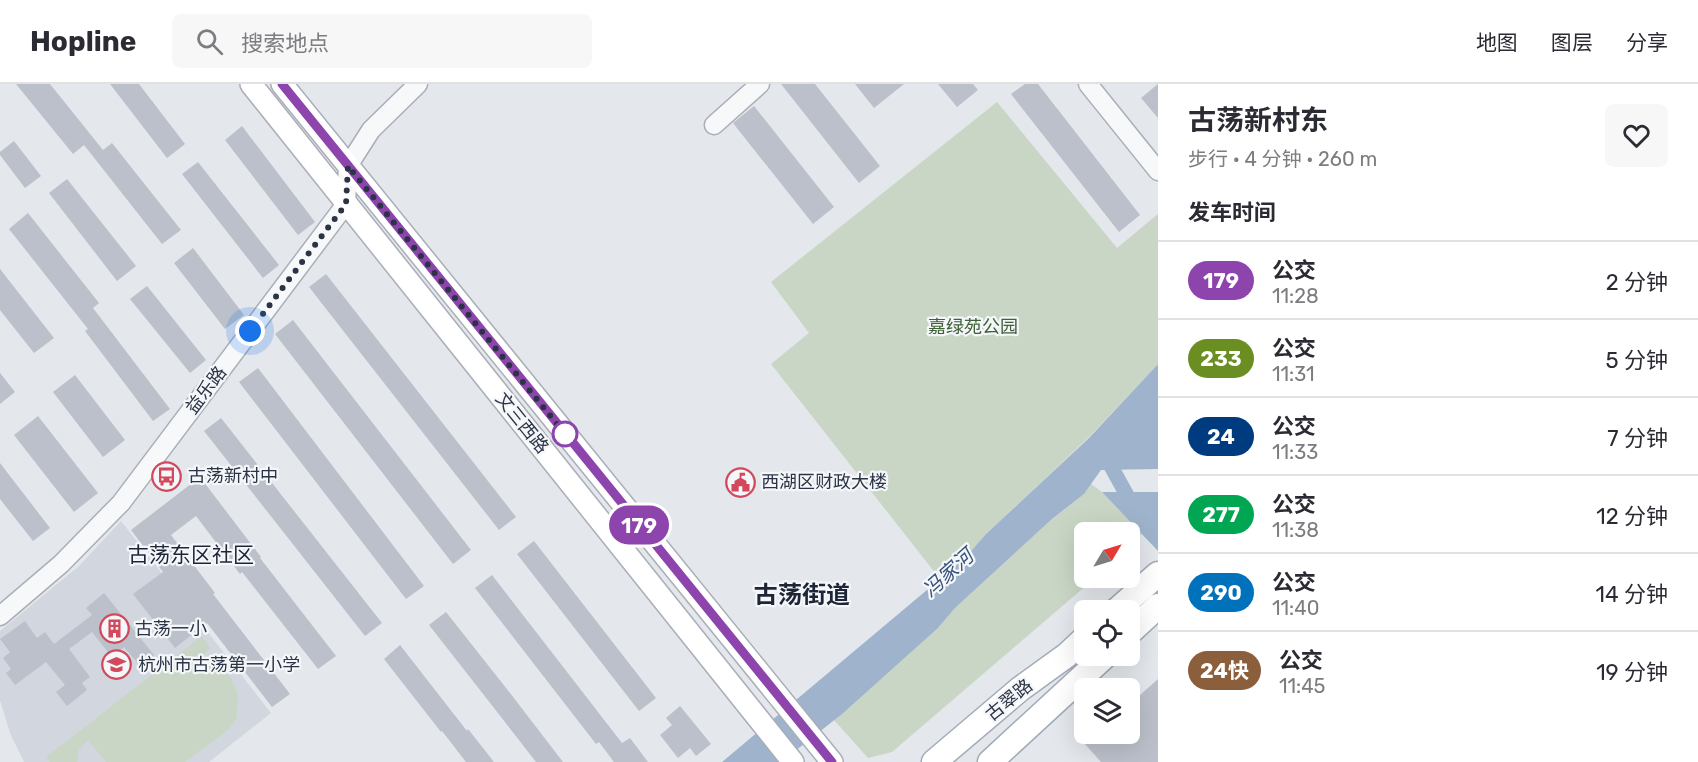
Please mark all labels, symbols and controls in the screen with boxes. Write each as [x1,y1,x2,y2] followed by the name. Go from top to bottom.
[172,14,592,68] search box
[30,25,136,58] text: Hopline
[193,25,226,58] icon: search
[241,30,329,57] text: 搜索地点
[1476,30,1518,55] text: 地图
[1551,30,1593,55] text: 图层
[1626,30,1668,55] text: 分享
[1188,104,1328,137] text: 古荡新村东
[1605,104,1668,167] button: heart
[1188,147,1377,171] text: 步行 · 4 分钟 · 260 m
[1188,199,1276,226] text: 发车时间
[1272,257,1316,284] text: 公交
[1203,268,1239,293] text: 179
[1606,269,1668,296] text: 2 分钟
[1272,284,1319,308] text: 11:28
[235,316,265,346] your location
[928,316,1018,338] park label: 嘉绿苑公园
[1272,335,1316,362] text: 公交
[1200,346,1242,371] text: 233
[1606,347,1668,374] text: 5 分钟
[181,362,231,418] street label: 益乐路
[1272,362,1314,386] text: 11:31
[491,388,553,458] street label: 文三西路
[1272,413,1316,440] text: 公交
[552,421,578,447] unlabelled marker
[1207,424,1235,449] text: 24
[1607,425,1668,452] text: 7 分钟
[1272,440,1318,464] text: 11:33
[151,460,183,492] bus stop icon: 古荡新村中
[188,465,278,487] place label: 古荡新村中
[724,466,756,498] public building icon: 西湖区财政大楼
[761,471,887,493] place label: 西湖区财政大楼
[1272,491,1316,518] text: 公交
[1202,502,1240,527] text: 277
[1596,503,1668,530] text: 12 分钟
[604,506,674,544] line badge: 179
[621,513,657,538] text: 179
[1272,518,1319,542] text: 11:38
[1074,522,1140,588] north arrow
[1074,522,1140,744] map controls
[918,541,981,602] water label: 冯家河
[128,542,254,567] district label: 古荡东区社区
[1272,569,1316,596] text: 公交
[1200,580,1242,605] text: 290
[754,581,850,609] district label: 古荡街道
[1596,581,1668,608] text: 14 分钟
[1272,596,1319,620] text: 11:40
[1074,600,1140,666] button: locate
[98,613,130,645] building icon: 古荡一小
[135,618,207,640] place label: 古荡一小
[1279,647,1323,674] text: 公交
[101,649,133,681] school or university icon: 杭州市古荡第一小学
[138,654,300,676] place label: 杭州市古荡第一小学
[1200,658,1249,683] text: 24快
[1596,659,1668,686] text: 19 分钟
[981,674,1037,726] street label: 古翠路
[1279,674,1325,698] text: 11:45
[1074,678,1140,744] button: layers

